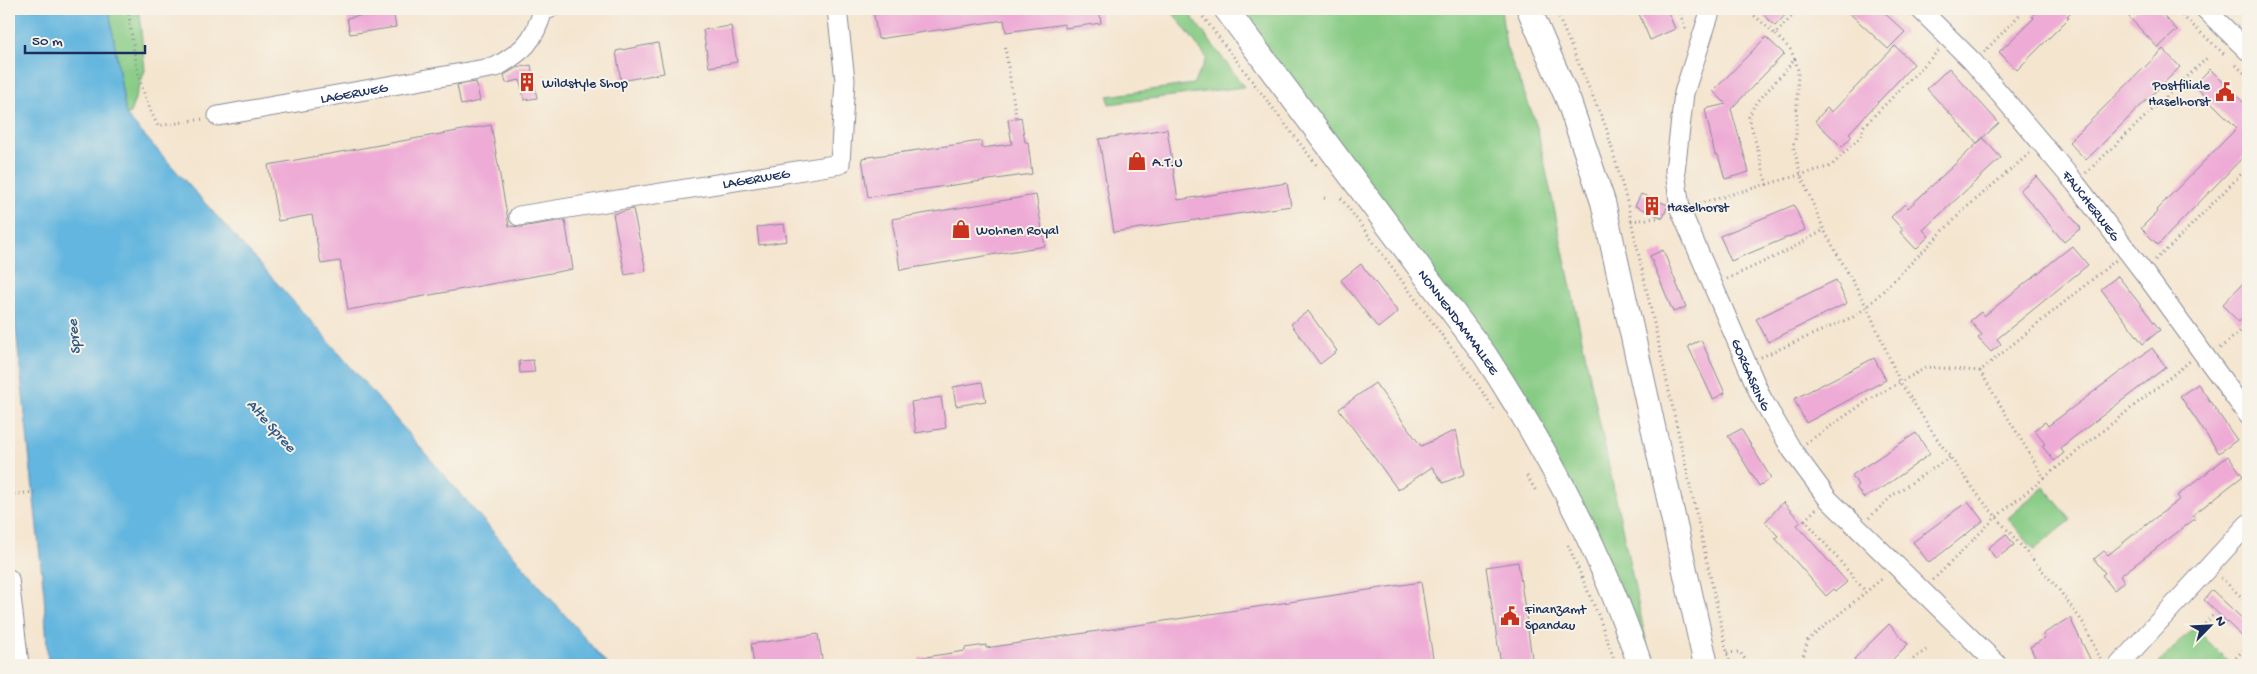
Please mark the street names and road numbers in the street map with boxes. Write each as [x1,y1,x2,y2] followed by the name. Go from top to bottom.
[319,80,390,109] street label: LAGERWEG
[721,166,792,194] street label: LAGERWEG
[2057,167,2123,246] street label: FAUCHERWEG
[1413,267,1502,380] street label: NONNENDAMMALLEE
[1726,337,1774,415] street label: GORGASRING

